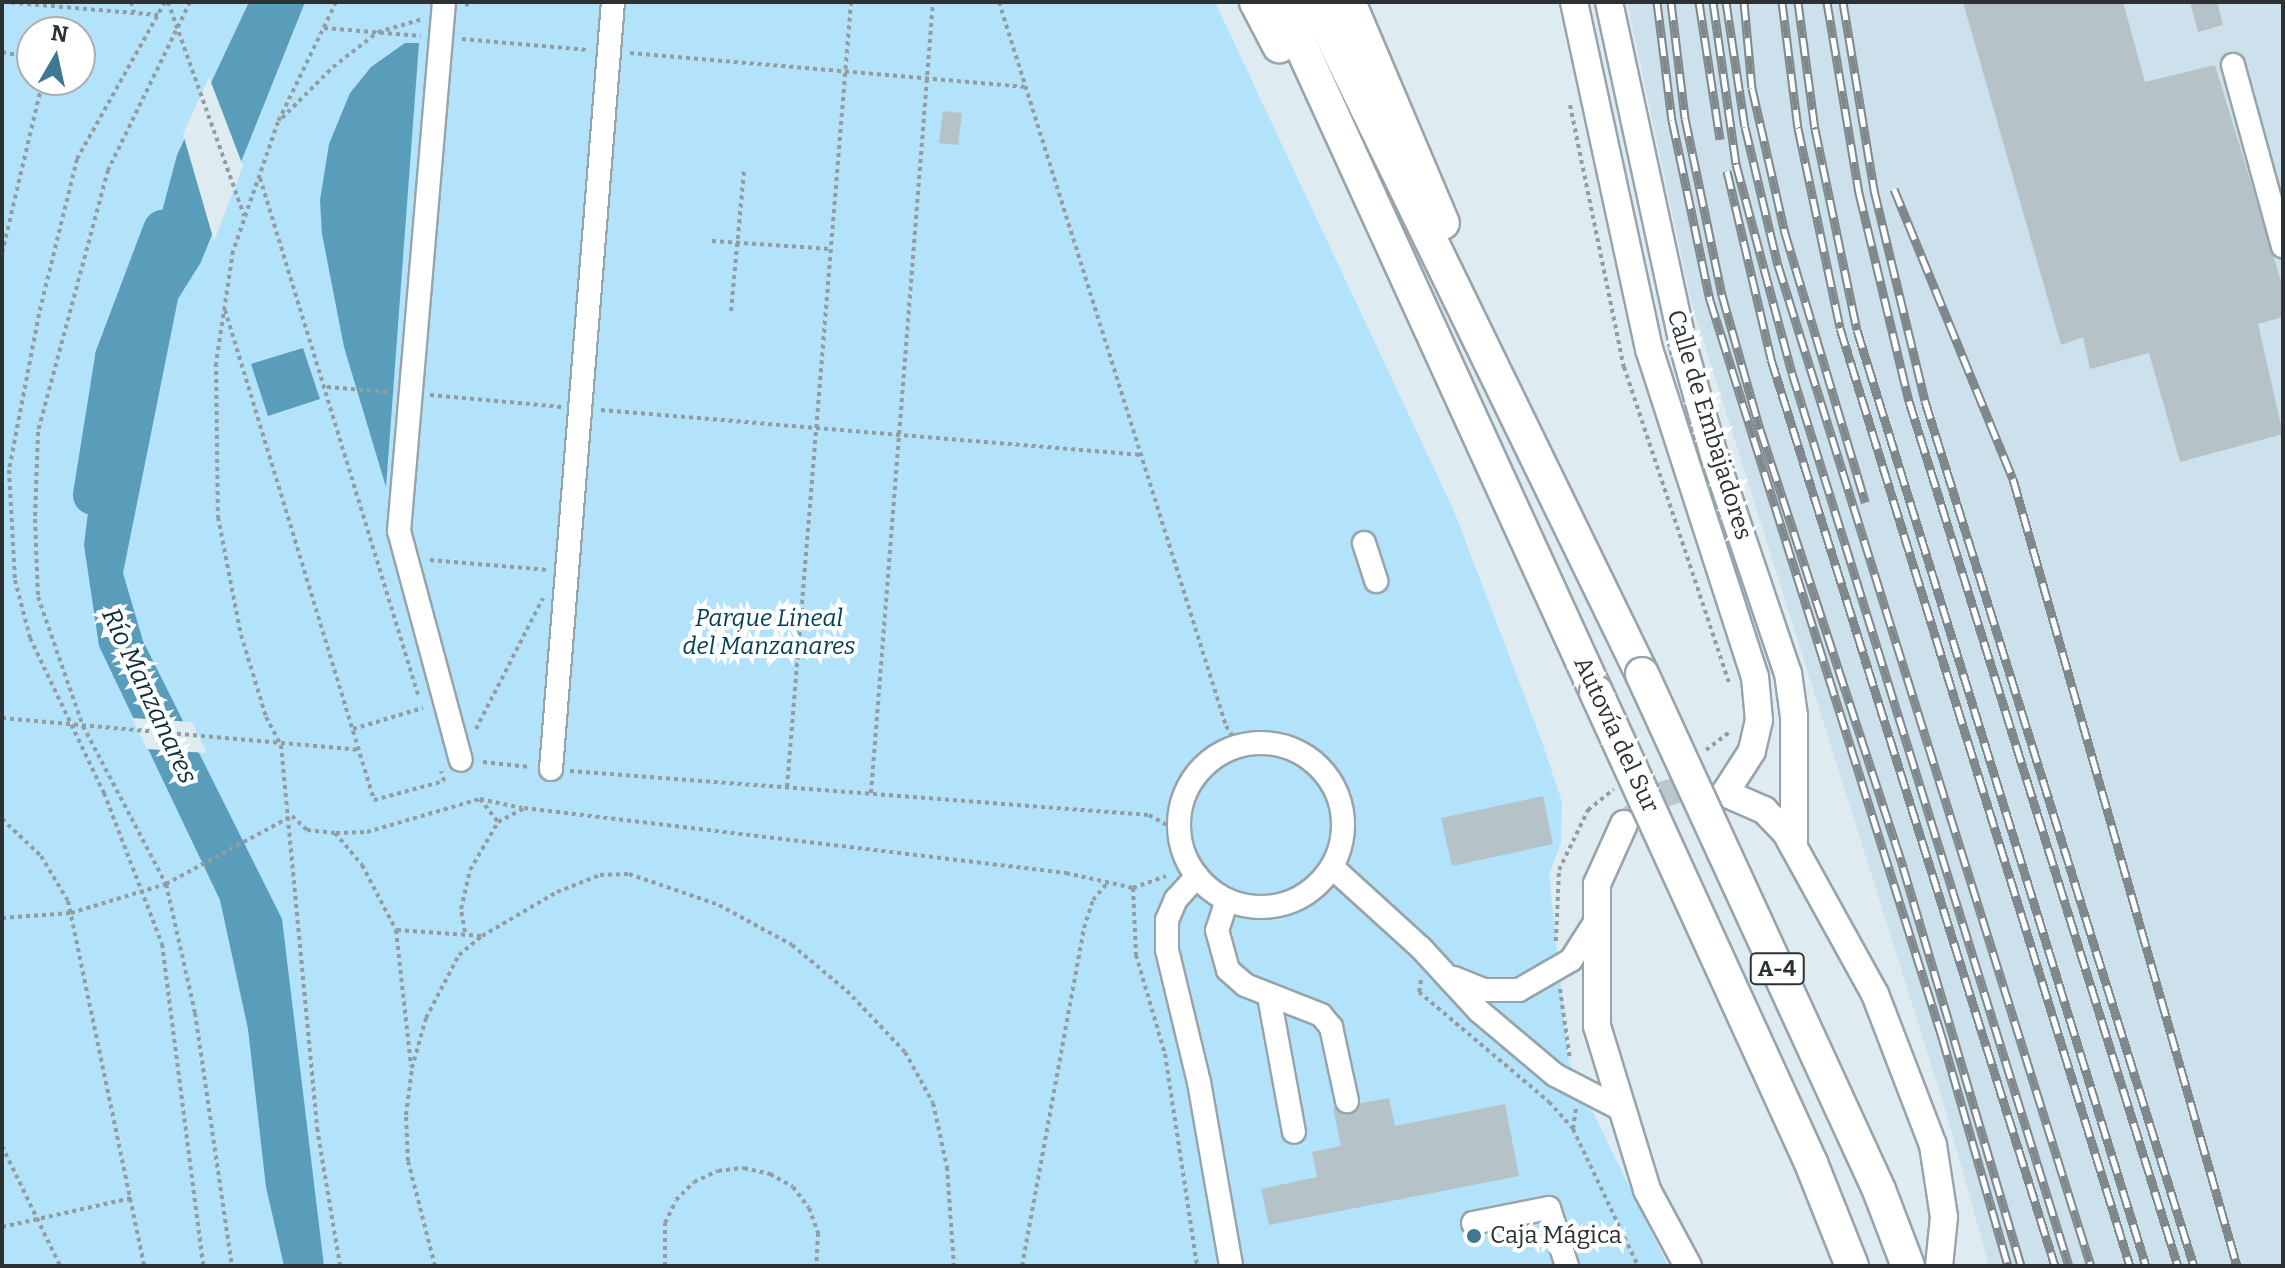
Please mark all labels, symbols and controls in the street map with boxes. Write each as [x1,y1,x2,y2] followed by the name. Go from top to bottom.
[16,16,96,96] north arrow
[49,19,70,48] text: N
[1660,307,1758,543] street label: Calle de Embajadores
[95,603,203,789] water label: Río Manzanares
[683,605,855,661] park label: Parque Lineal del Manzanares
[1567,652,1665,818] street label: Autovía del Sur
[1749,951,1805,987] road number: A-4
[1490,1222,1622,1250] place label: Caja Mágica
[1465,1227,1483,1245] marker: Caja Mágica

